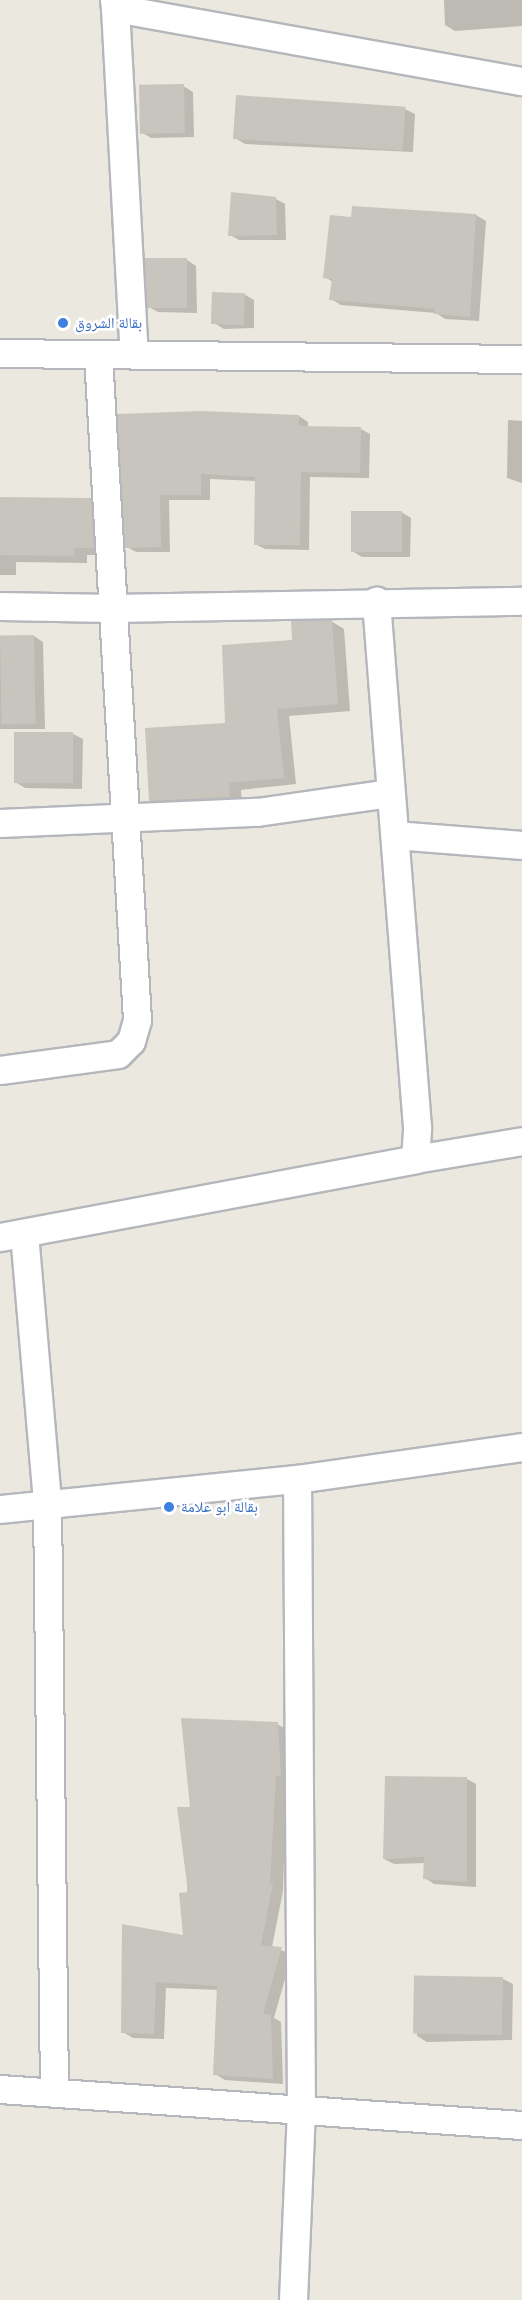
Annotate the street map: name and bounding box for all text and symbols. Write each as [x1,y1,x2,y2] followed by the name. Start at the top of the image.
[75,314,142,332] place label: بقالة الشروق
[56,316,70,330] marker: بقالة الشروق
[181,1498,258,1516] place label: بقالة ابو علامة
[162,1500,176,1514] marker: بقالة ابو علامة

